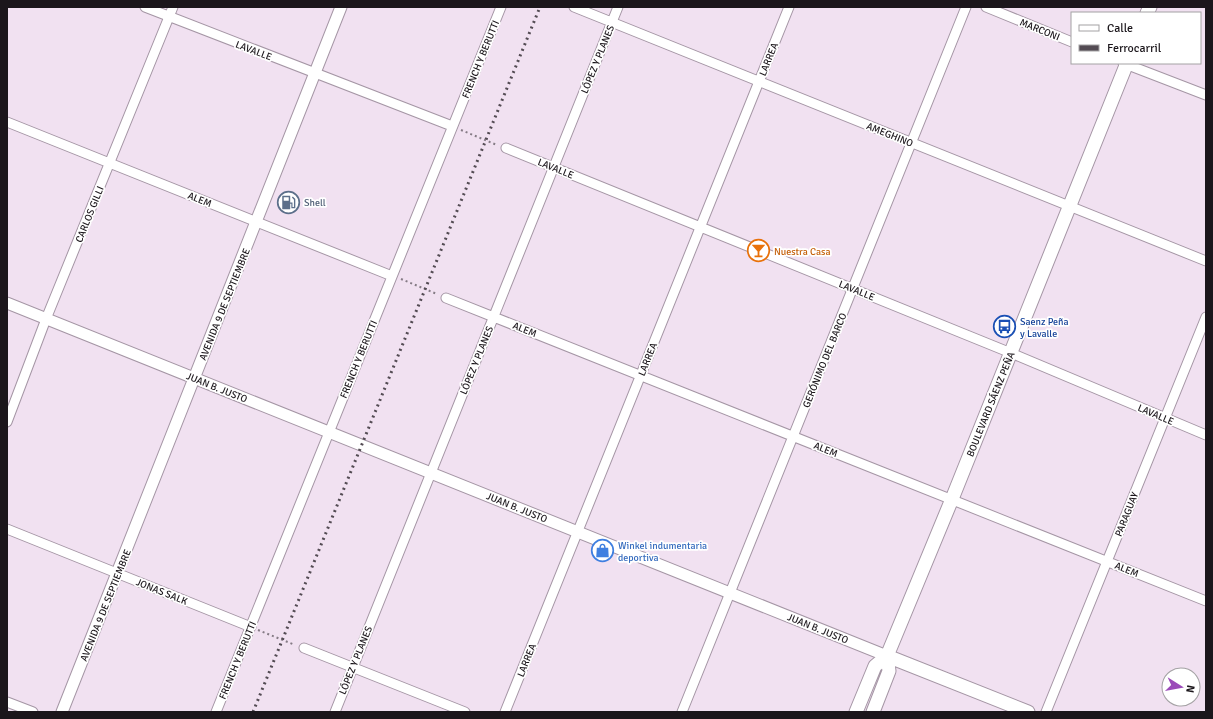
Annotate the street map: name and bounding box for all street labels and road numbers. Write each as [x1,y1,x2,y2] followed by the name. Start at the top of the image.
[1018,16,1061,43] street label: MARCONI
[460,19,502,100] street label: FRENCH Y BERUTTI
[578,23,617,95] street label: LÓPEZ Y PLANES
[234,39,274,63] street label: LAVALLE
[757,41,781,78] street label: LARREA
[865,120,915,150] street label: AMEGHINO
[536,156,576,182] street label: LAVALLE
[73,184,107,244] street label: CARLOS GILLI
[186,190,213,210] street label: ALEM
[197,246,253,362] street label: AVENIDA 9 DE SEPTIEMBRE
[837,278,877,304] street label: LAVALLE
[799,310,850,410] street label: GERÓNIMO DEL BARCO
[338,319,380,400] street label: FRENCH Y BERUTTI
[511,320,538,340] street label: ALEM
[457,324,496,396] street label: LÓPEZ Y PLANES
[636,341,660,378] street label: LARREA
[963,350,1018,459] street label: BOULEVARD SÁENZ PEÑA
[184,370,249,406] street label: JUAN B. JUSTO
[1136,402,1176,428] street label: LAVALLE
[812,440,839,460] street label: ALEM
[484,490,549,526] street label: JUAN B. JUSTO
[1113,490,1141,538] street label: PARAGUAY
[78,547,134,663] street label: AVENIDA 9 DE SEPTIEMBRE
[1113,560,1140,580] street label: ALEM
[134,576,189,608] street label: JONAS SALK
[785,611,850,647] street label: JUAN B. JUSTO
[217,620,259,701] street label: FRENCH Y BERUTTI
[336,624,375,696] street label: LÓPEZ Y PLANES
[515,642,539,679] street label: LARREA

